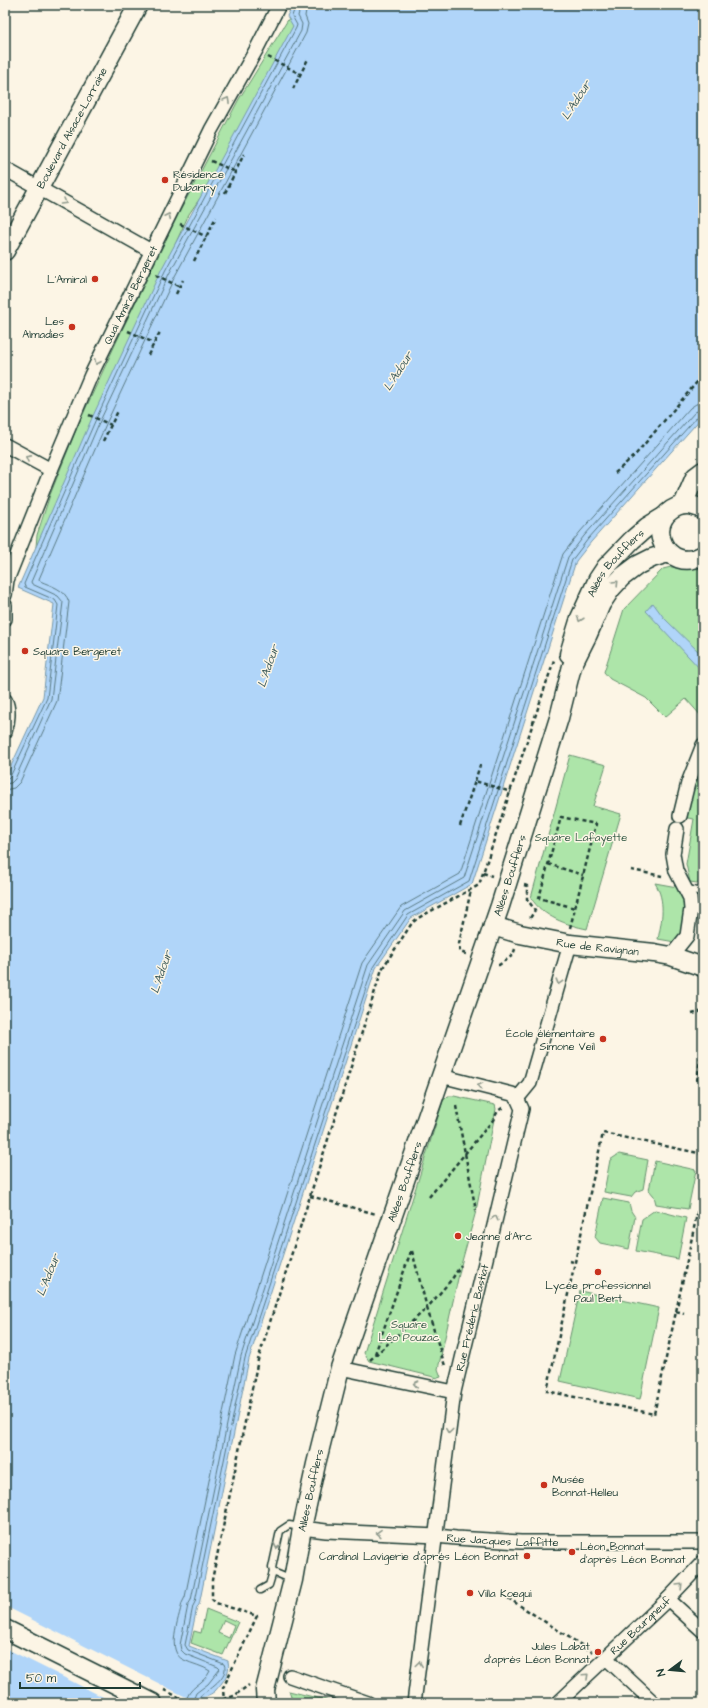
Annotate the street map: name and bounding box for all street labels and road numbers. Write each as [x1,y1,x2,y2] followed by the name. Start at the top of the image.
[33,65,111,191] street label: Boulevard Alsace-Lorraine
[100,243,162,347] street label: Quai Amiral Bergeret
[584,525,648,599] street label: Allées Boufflers
[490,832,530,918] street label: Allées Boufflers
[555,934,640,959] street label: Rue de Ravignan
[384,1139,426,1224] street label: Allées Boufflers
[452,1262,493,1373] street label: Rue Frédéric Bastiat
[294,1447,328,1533] street label: Allées Boufflers
[446,1530,559,1550] street label: Rue Jacques Laffitte
[607,1593,675,1658] street label: Rue Bourgneuf

